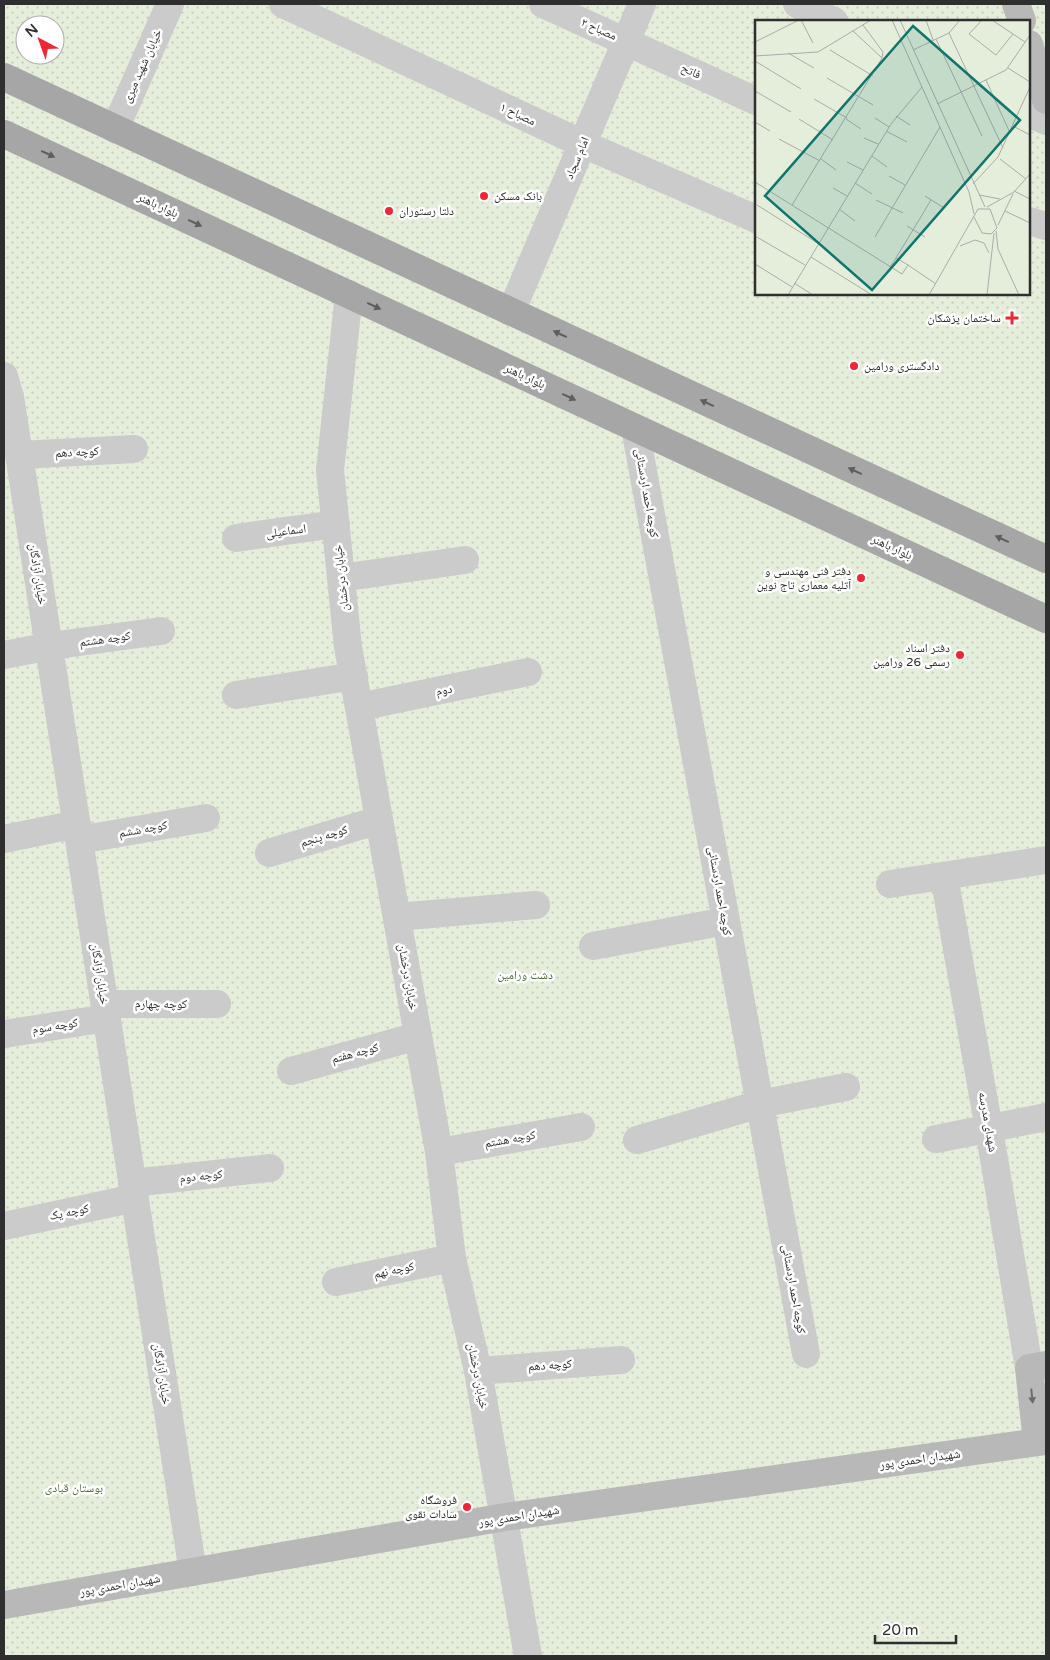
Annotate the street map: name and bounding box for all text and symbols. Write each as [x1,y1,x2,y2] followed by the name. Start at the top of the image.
[15,15,65,65] north arrow
[579,15,619,43] street label: مصباح ۲
[22,20,42,41] text: N
[755,20,1030,295] inset map
[120,27,165,105] street label: خیابان شهید میری
[679,60,703,82] street label: فاتح
[498,100,538,129] street label: مصباح ۱
[562,135,593,181] street label: امام سجاد
[41,150,55,158] one-way arrow
[134,189,181,221] street label: بلوار باهنر
[494,189,542,203] place label: بانک مسکن
[478,190,490,202] marker: بانک مسکن
[399,204,454,218] place label: دلتا رستوران
[383,205,395,217] marker: دلتا رستوران
[188,219,202,227] one-way arrow
[367,302,381,310] one-way arrow
[928,311,1001,325] place label: ساختمان پزشکان
[1005,311,1019,325] marker: ساختمان پزشکان
[552,330,567,339] one-way arrow
[864,359,939,373] place label: دادگستری ورامین
[501,360,548,392] street label: بلوار باهنر
[848,360,860,372] marker: دادگستری ورامین
[562,393,576,401] one-way arrow
[700,398,714,406] one-way arrow
[55,444,99,461] street label: کوچه دهم
[632,447,662,539] street label: کوچه احمد اردستانی
[847,466,862,475] one-way arrow
[265,521,307,541] street label: اسماعیلی
[868,531,915,563] street label: بلوار باهنر
[995,535,1009,543] one-way arrow
[26,542,50,606] street label: خیابان آزادگان
[331,544,352,612] street label: خیابان درخشان
[757,564,852,592] place label: دفتر فنی مهندسی و آتلیه معماری تاج نوین
[855,572,867,584] marker: دفتر فنی مهندسی و آتلیه معماری تاج نوین
[79,628,132,651] street label: کوچه هشتم
[873,641,950,669] place label: دفتر اسناد رسمی 26 ورامین
[954,649,966,661] marker: دفتر اسناد رسمی 26 ورامین
[434,681,454,700] street label: دوم
[118,818,169,841] street label: کوچه ششم
[299,822,350,851] street label: کوچه پنجم
[705,845,735,937] street label: کوچه احمد اردستانی
[88,942,112,1006] street label: خیابان آزادگان
[395,943,421,1012] street label: خیابان درخشان
[497,968,553,982] park label: دشت ورامین
[135,997,187,1012] street label: کوچه چهارم
[31,1015,79,1038] street label: کوچه سوم
[330,1040,380,1067] street label: کوچه هفتم
[976,1091,1000,1153] street label: شهدای مدرسه
[483,1128,537,1151] street label: کوچه هشتم
[179,1167,223,1186] street label: کوچه دوم
[48,1201,90,1223] street label: کوچه یک
[779,1243,809,1335] street label: کوچه احمد اردستانی
[373,1259,416,1282] street label: کوچه نهم
[150,1342,174,1406] street label: خیابان آزادگان
[464,1342,491,1411] street label: خیابان درخشان
[527,1356,573,1375] street label: کوچه دهم
[1028,1388,1036,1404] one-way arrow
[878,1446,961,1472] street label: شهیدان احمدی پور
[45,1481,103,1495] park label: بوستان قبادی
[405,1493,457,1521] place label: فروشگاه سادات نقوی
[461,1501,473,1513] marker: فروشگاه سادات نقوی
[477,1503,560,1530] street label: شهیدان احمدی پور
[78,1571,161,1599] street label: شهیدان احمدی پور
[875,1612,956,1644] scale bar
[882,1621,919,1639] text: 20 m

